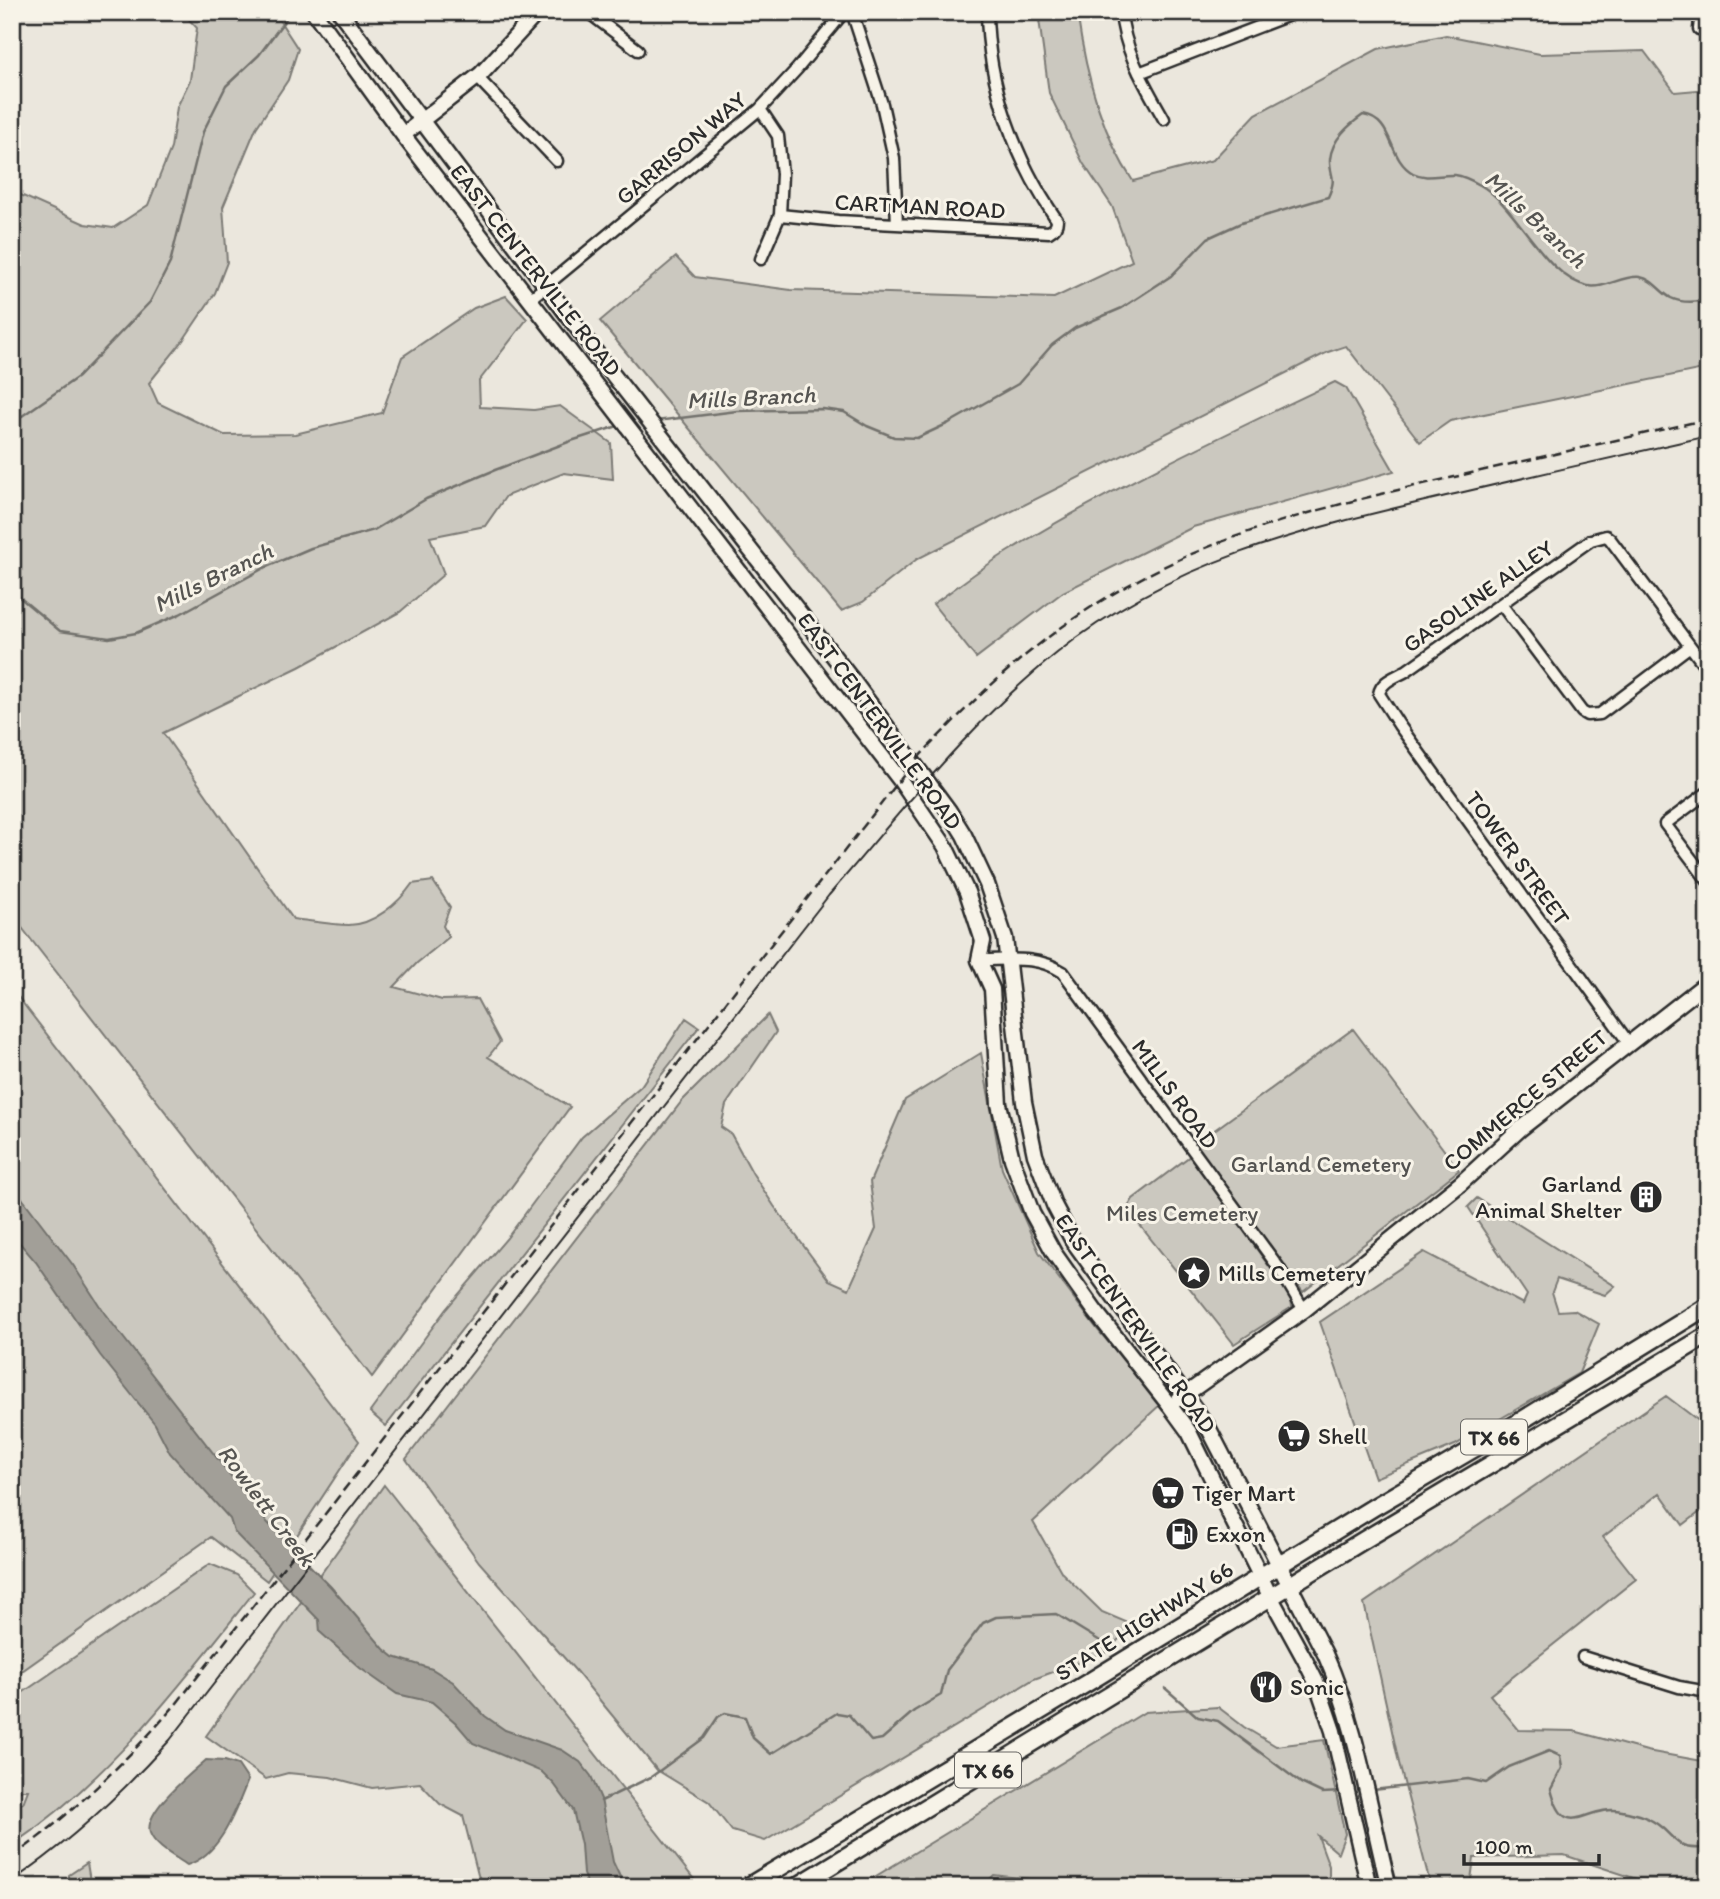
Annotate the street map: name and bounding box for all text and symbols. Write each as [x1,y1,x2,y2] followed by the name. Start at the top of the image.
[610,85,752,211] street label: GARRISON WAY
[444,158,628,382] street label: EAST CENTERVILLE ROAD
[1479,164,1594,274] water label: Mills Branch
[834,188,1006,224] street label: CARTMAN ROAD
[686,379,817,415] water label: Mills Branch
[1397,534,1559,658] street label: GASOLINE ALLEY
[149,535,278,618] water label: Mills Branch
[792,607,968,835] street label: EAST CENTERVILLE ROAD
[1460,785,1576,931] street label: TOWER STREET
[1437,1023,1613,1177] street label: COMMERCE STREET
[1126,1034,1224,1154] street label: MILLS ROAD
[1231,1150,1411,1178] park label: Garland Cemetery
[1475,1170,1622,1224] place label: Garland Animal Shelter
[1627,1178,1665,1216] building icon: Garland Animal Shelter
[1106,1199,1258,1227] park label: Miles Cemetery
[1049,1208,1223,1438] street label: EAST CENTERVILLE ROAD
[1175,1254,1213,1292] place icon: Mills Cemetery
[1218,1259,1366,1287] place label: Mills Cemetery
[1275,1417,1313,1455] supermarket icon: Shell
[1461,1420,1527,1454] road number: TX 66
[1318,1422,1368,1450] place label: Shell
[212,1439,323,1573] water label: Rowlett Creek
[1149,1474,1187,1512] supermarket icon: Tiger Mart
[1192,1479,1296,1507] place label: Tiger Mart
[1163,1515,1201,1553] fuel station icon: Exxon
[1206,1520,1265,1548] place label: Exxon
[1050,1555,1238,1687] street label: STATE HIGHWAY 66
[1247,1668,1285,1706] restaurant icon: Sonic
[1290,1673,1344,1701] place label: Sonic
[955,1752,1021,1788] road number: TX 66
[1464,1822,1599,1866] scale bar
[1475,1834,1533,1859] text: 100 m

